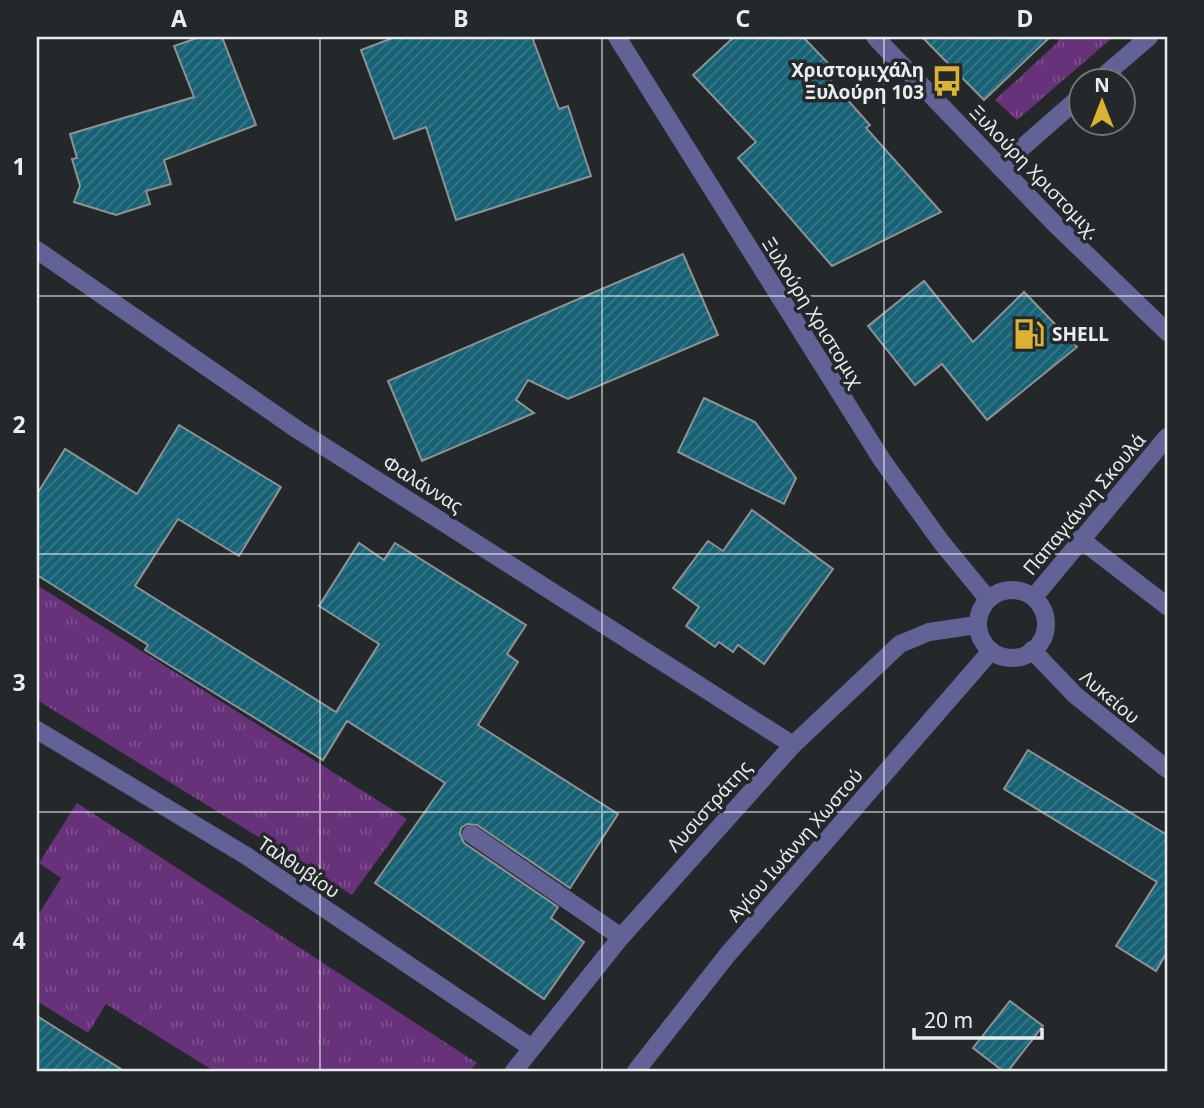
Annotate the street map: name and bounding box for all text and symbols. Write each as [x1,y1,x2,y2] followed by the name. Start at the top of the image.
[171,2,187,34] text: A
[453,2,469,34] text: B
[736,2,751,34] text: C
[1017,2,1033,34] text: D
[791,57,924,105] place label: Χριστομιχάλη Ξυλούρη 103
[930,64,964,98] bus stop icon: Χριστομιχάλη Ξυλούρη 103
[1068,66,1138,136] north arrow
[1094,72,1110,98] text: N
[964,99,1106,245] street label: Ξυλούρη Χριστομιχ.
[12,150,26,182] text: 1
[756,232,870,393] street label: Ξυλούρη Χριστομιχ
[1012,317,1046,351] fuel station icon: SHELL
[1052,321,1109,347] place label: SHELL
[12,408,26,440] text: 2
[1017,427,1151,580] street label: Παπαγιάννη Σκουλά
[378,449,468,519] street label: Φαλάννας
[1075,664,1145,730] street label: Λυκείου
[12,666,26,698] text: 3
[661,755,757,857] street label: Λυσιστράτης
[721,763,869,927] street label: Αγίου Ιωάννη Χωστού
[253,830,345,904] street label: Ταλθυβίου
[12,924,26,956] text: 4
[914,996,1041,1040] scale bar
[924,1006,973,1034] text: 20 m

